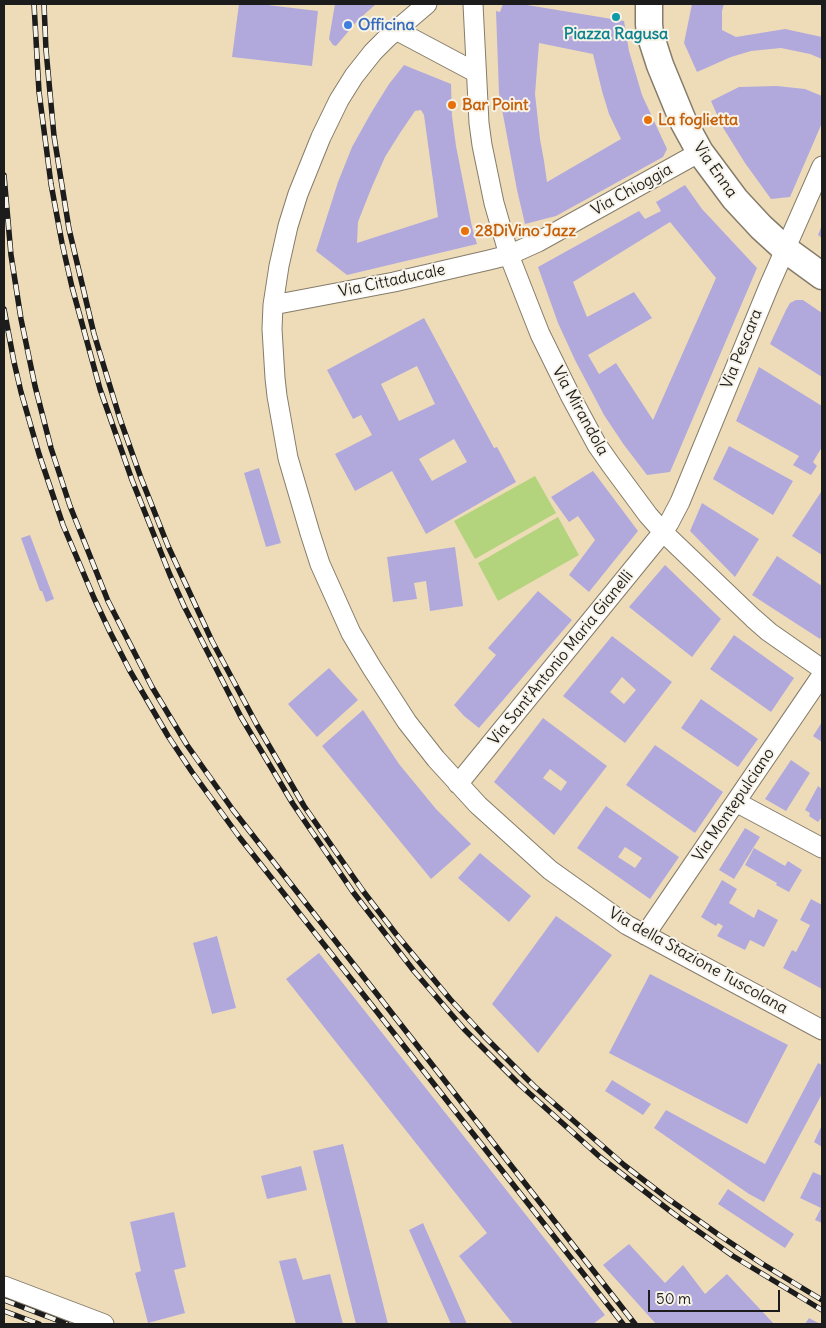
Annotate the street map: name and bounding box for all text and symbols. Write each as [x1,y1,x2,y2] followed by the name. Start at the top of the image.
[610,11,622,23] marker: Piazza Ragusa
[358,15,415,35] place label: Officina
[342,19,354,31] marker: Officina
[564,24,668,44] place label: Piazza Ragusa
[462,95,528,115] place label: Bar Point
[446,99,458,111] marker: Bar Point
[658,110,738,130] place label: La foglietta
[642,114,654,126] marker: La foglietta
[689,138,741,202] street label: Via Enna
[588,160,676,220] street label: Via Chioggia
[475,221,576,241] place label: 28DiVino Jazz
[459,225,471,237] marker: 28DiVino Jazz
[337,260,447,302] street label: Via Cittaducale
[717,306,767,392] street label: Via Pescara
[548,363,612,459] street label: Via Mirandola
[485,567,637,749] street label: Via Sant'Antonio Maria Gianelli
[689,745,779,865] street label: Via Montepulciano
[605,904,791,1018] street label: Via della Stazione Tuscolana
[651,1280,784,1312] scale bar
[656,1289,691,1308] text: 50 m

